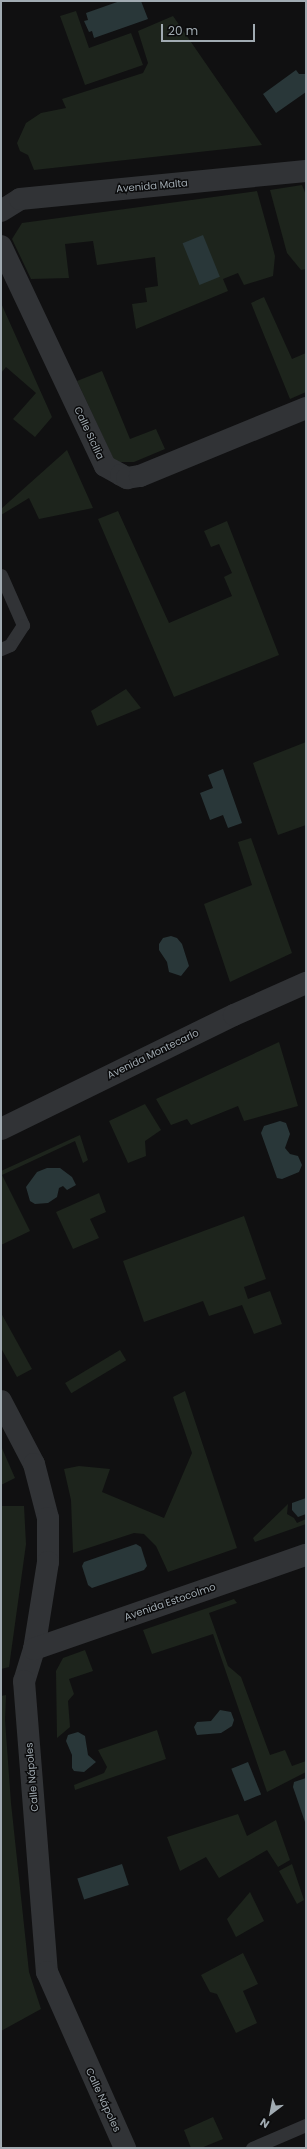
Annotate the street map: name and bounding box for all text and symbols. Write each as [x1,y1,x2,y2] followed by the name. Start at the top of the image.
[163,16,257,42] scale bar
[168,22,198,39] text: 20 m
[116,177,188,195] street label: Avenida Malta
[72,405,106,461] street label: Calle Sicilia
[105,1027,201,1081] street label: Avenida Montecarlo
[123,1581,217,1623] street label: Avenida Estocolmo
[23,1742,41,1812] street label: Calle Nápoles
[83,2066,123,2134] street label: Calle Nápoles
[251,2093,291,2133] north arrow
[257,2114,272,2132] text: N

